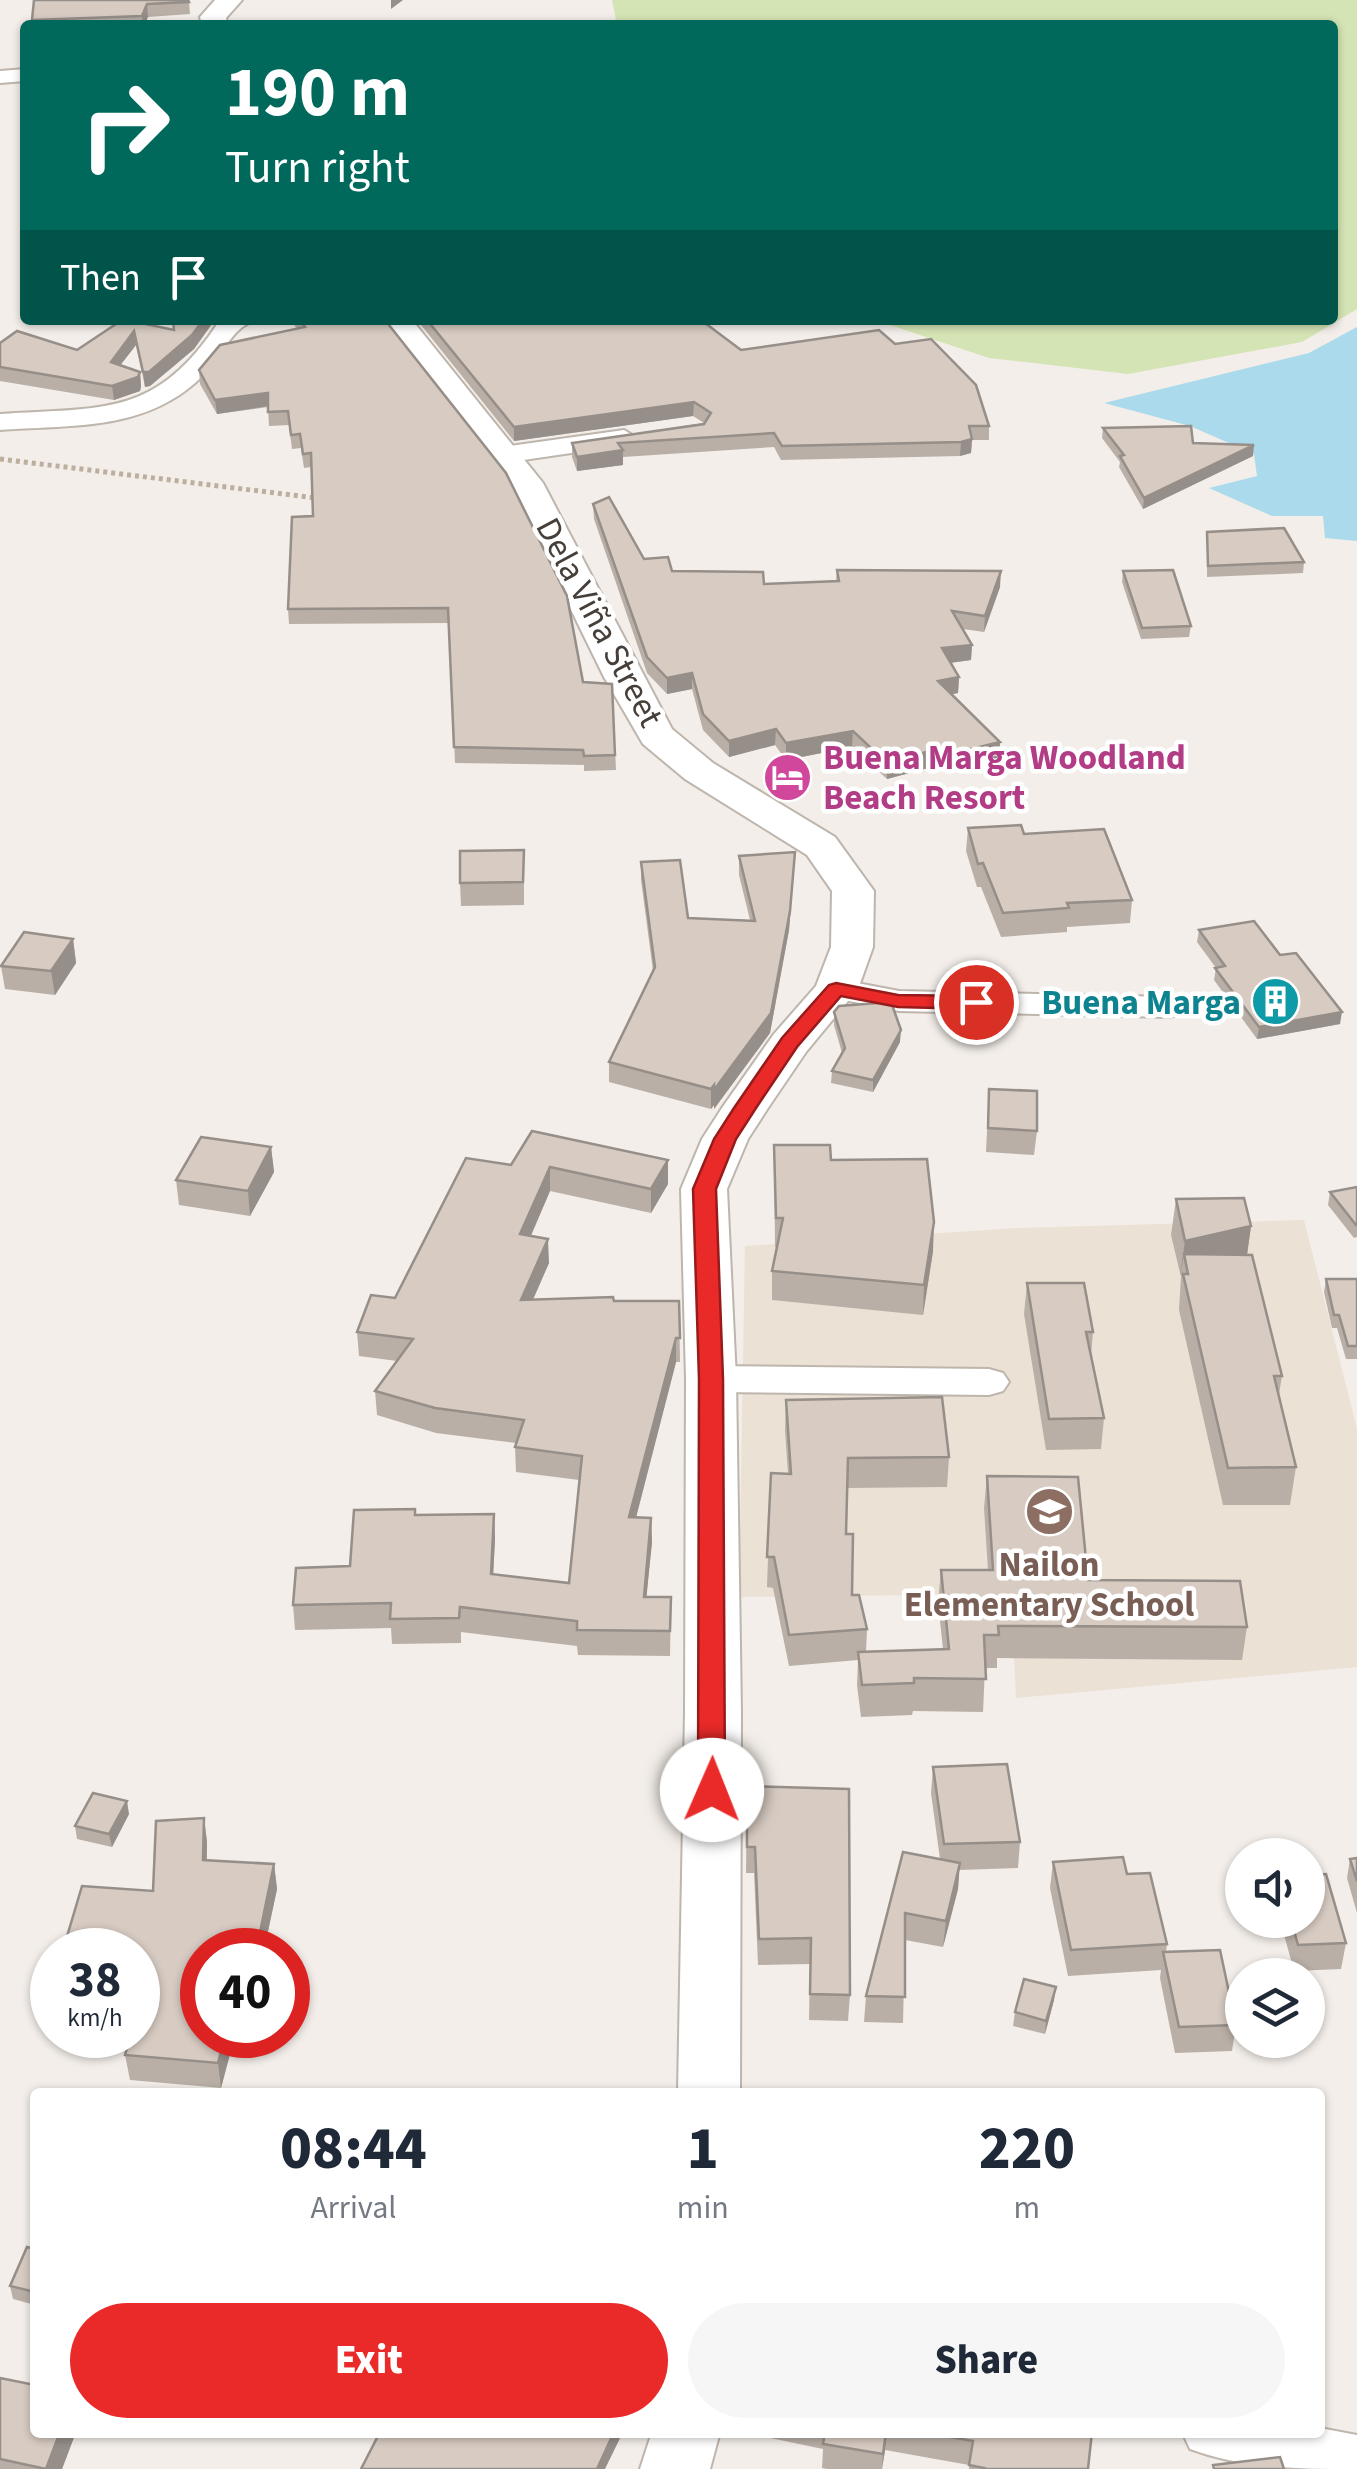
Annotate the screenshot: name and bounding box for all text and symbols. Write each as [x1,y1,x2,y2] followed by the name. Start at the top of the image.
[225,43,410,143] text: 190 m
[60,60,190,190] icon: right
[225,136,410,200] text: Turn right
[161,250,216,305] icon: arrive
[60,251,141,305] text: Then
[523,509,675,736] street label: Dela Viña Street
[823,733,1186,823] place label: Buena Marga Woodland Beach Resort
[762,751,814,803] hotel icon: Buena Marga Woodland Beach Resort
[934,960,1019,1045] pin
[949,975,1004,1030] icon: arrive
[1250,976,1302,1028] building icon: Buena Marga
[1041,978,1241,1028] place label: Buena Marga
[1023,1486,1075,1538] school or university icon: Nailon Elementary School
[904,1540,1194,1630] place label: Nailon Elementary School
[660,1738,764,1842] position arrow
[1225,1838,1325,2058] map controls
[1225,1838,1325,1938] button: sound
[180,1928,310,2058] speed limit sign: 40
[69,1945,121,2016] text: 38
[1225,1958,1325,2058] button: layers
[67,2000,123,2036] text: km/h
[280,2107,427,2192] text: 08:44
[687,2107,719,2192] text: 1
[979,2107,1075,2192] text: 220
[310,2185,396,2231] text: Arrival
[677,2185,729,2231] text: min
[1014,2185,1040,2231] text: m
[70,2303,668,2418] button: Exit
[688,2303,1285,2418] button: Share

